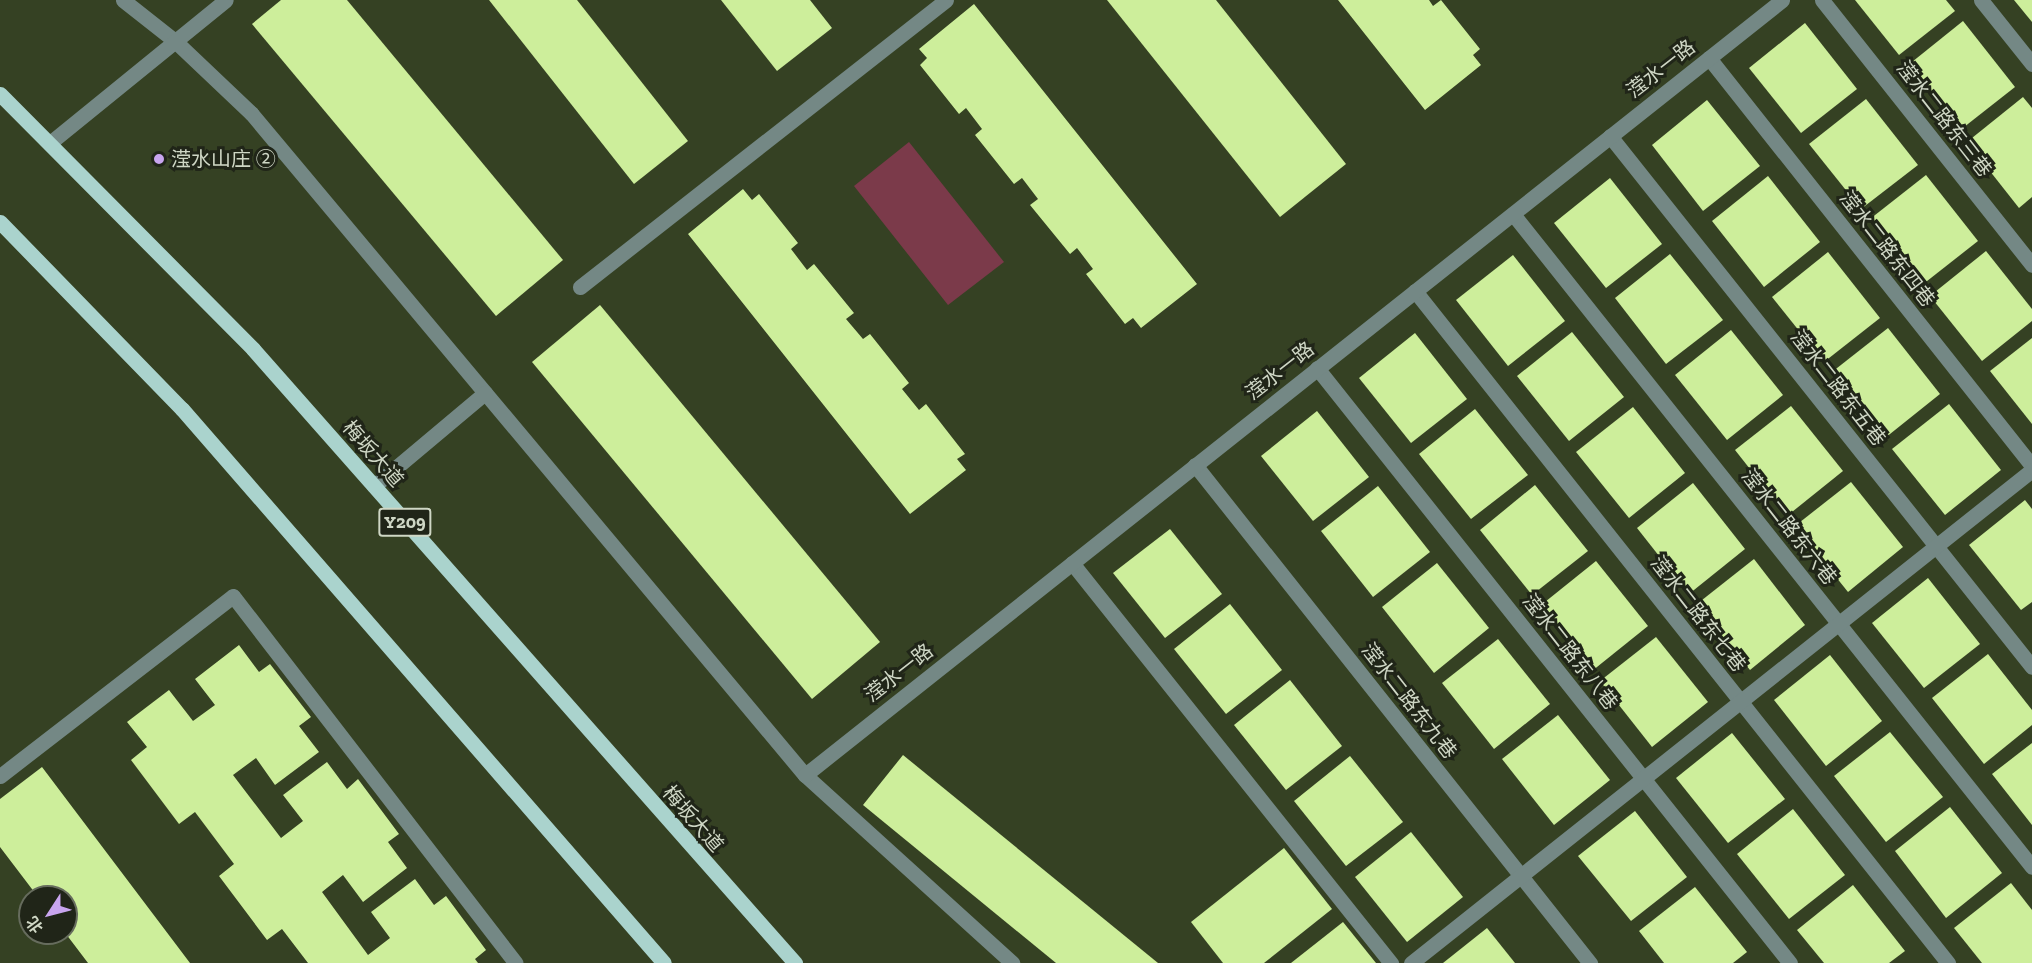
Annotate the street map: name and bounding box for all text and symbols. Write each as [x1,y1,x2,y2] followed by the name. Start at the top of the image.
[1622,35,1700,103] street label: 滢水一路
[1891,56,1997,182] street label: 滢水二路东三巷
[171,147,276,171] place label: 滢水山庄 ②
[152,152,166,166] marker: 滢水山庄 ②
[1834,186,1940,312] street label: 滢水二路东四巷
[1785,325,1891,451] street label: 滢水二路东五巷
[1241,337,1319,405] street label: 滢水一路
[338,416,408,492] street label: 梅坂大道
[1736,464,1842,590] street label: 滢水二路东六巷
[378,507,432,537] road number: Y209
[1645,551,1751,677] street label: 滢水二路东七巷
[1517,589,1623,715] street label: 滢水二路东八巷
[1356,638,1462,764] street label: 滢水二路东九巷
[860,639,938,707] street label: 滢水一路
[658,781,728,857] street label: 梅坂大道
[18,885,78,945] north arrow
[22,913,47,937] text: 北

